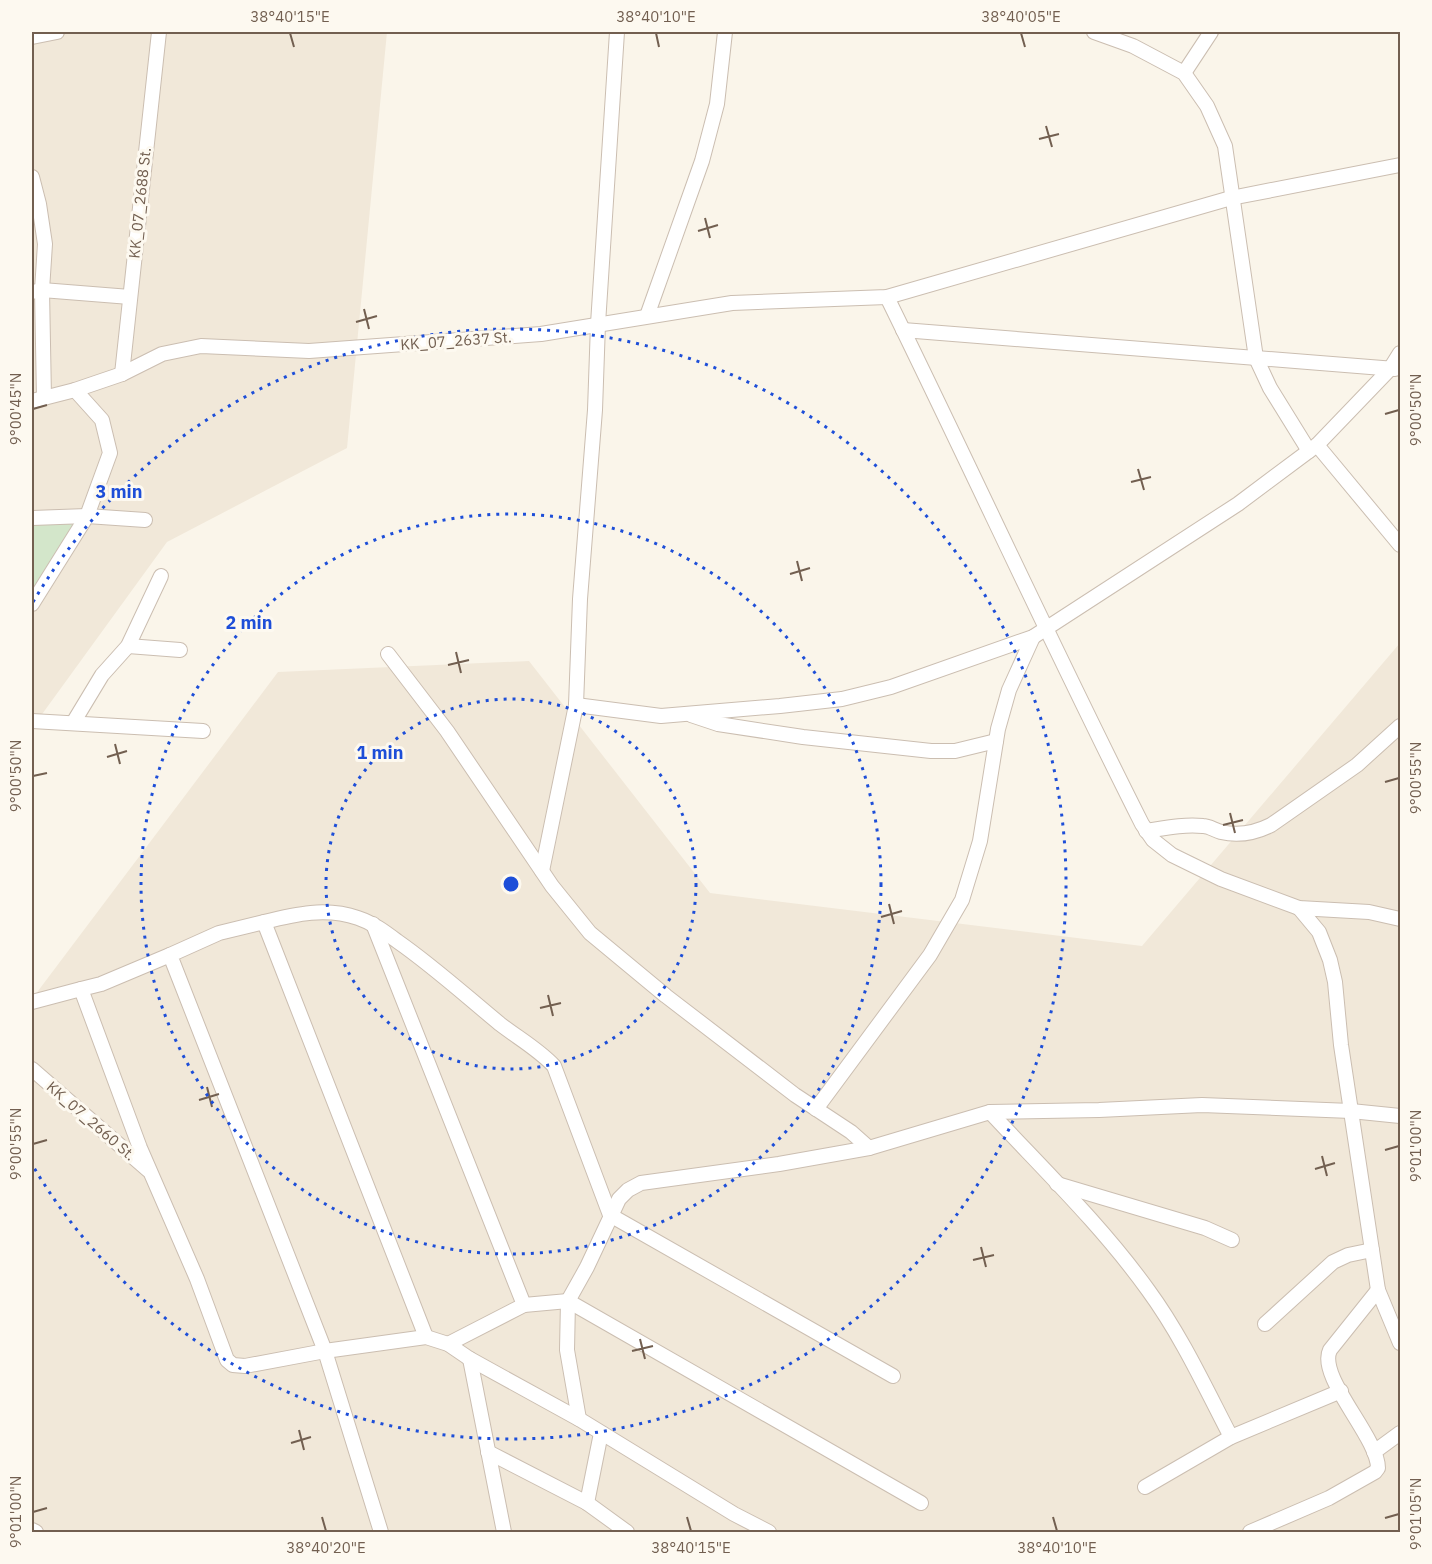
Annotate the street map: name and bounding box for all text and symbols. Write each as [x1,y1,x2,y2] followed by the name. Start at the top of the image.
[250,7,330,26] text: 38°40'15"E
[616,7,696,26] text: 38°40'10"E
[981,7,1061,26] text: 38°40'05"E
[124,146,155,259] street label: KK_07_2688 St.
[400,327,512,354] street label: KK_07_2637 St.
[6,373,25,445] text: 9°00'45"N
[1406,374,1425,446] text: 9°00'50"N
[95,480,143,503] text: 3 min
[225,611,273,634] text: 2 min
[6,740,25,812] text: 9°00'50"N
[356,741,404,764] text: 1 min
[1406,742,1425,814] text: 9°00'55"N
[501,874,521,894] centre of rings
[43,1077,140,1164] street label: KK_07_2660 St.
[6,1108,25,1180] text: 9°00'55"N
[1406,1110,1425,1182] text: 9°01'00"N
[6,1476,25,1548] text: 9°01'00"N
[1406,1478,1425,1550] text: 9°01'05"N
[286,1538,366,1557] text: 38°40'20"E
[651,1538,731,1557] text: 38°40'15"E
[1017,1538,1097,1557] text: 38°40'10"E

